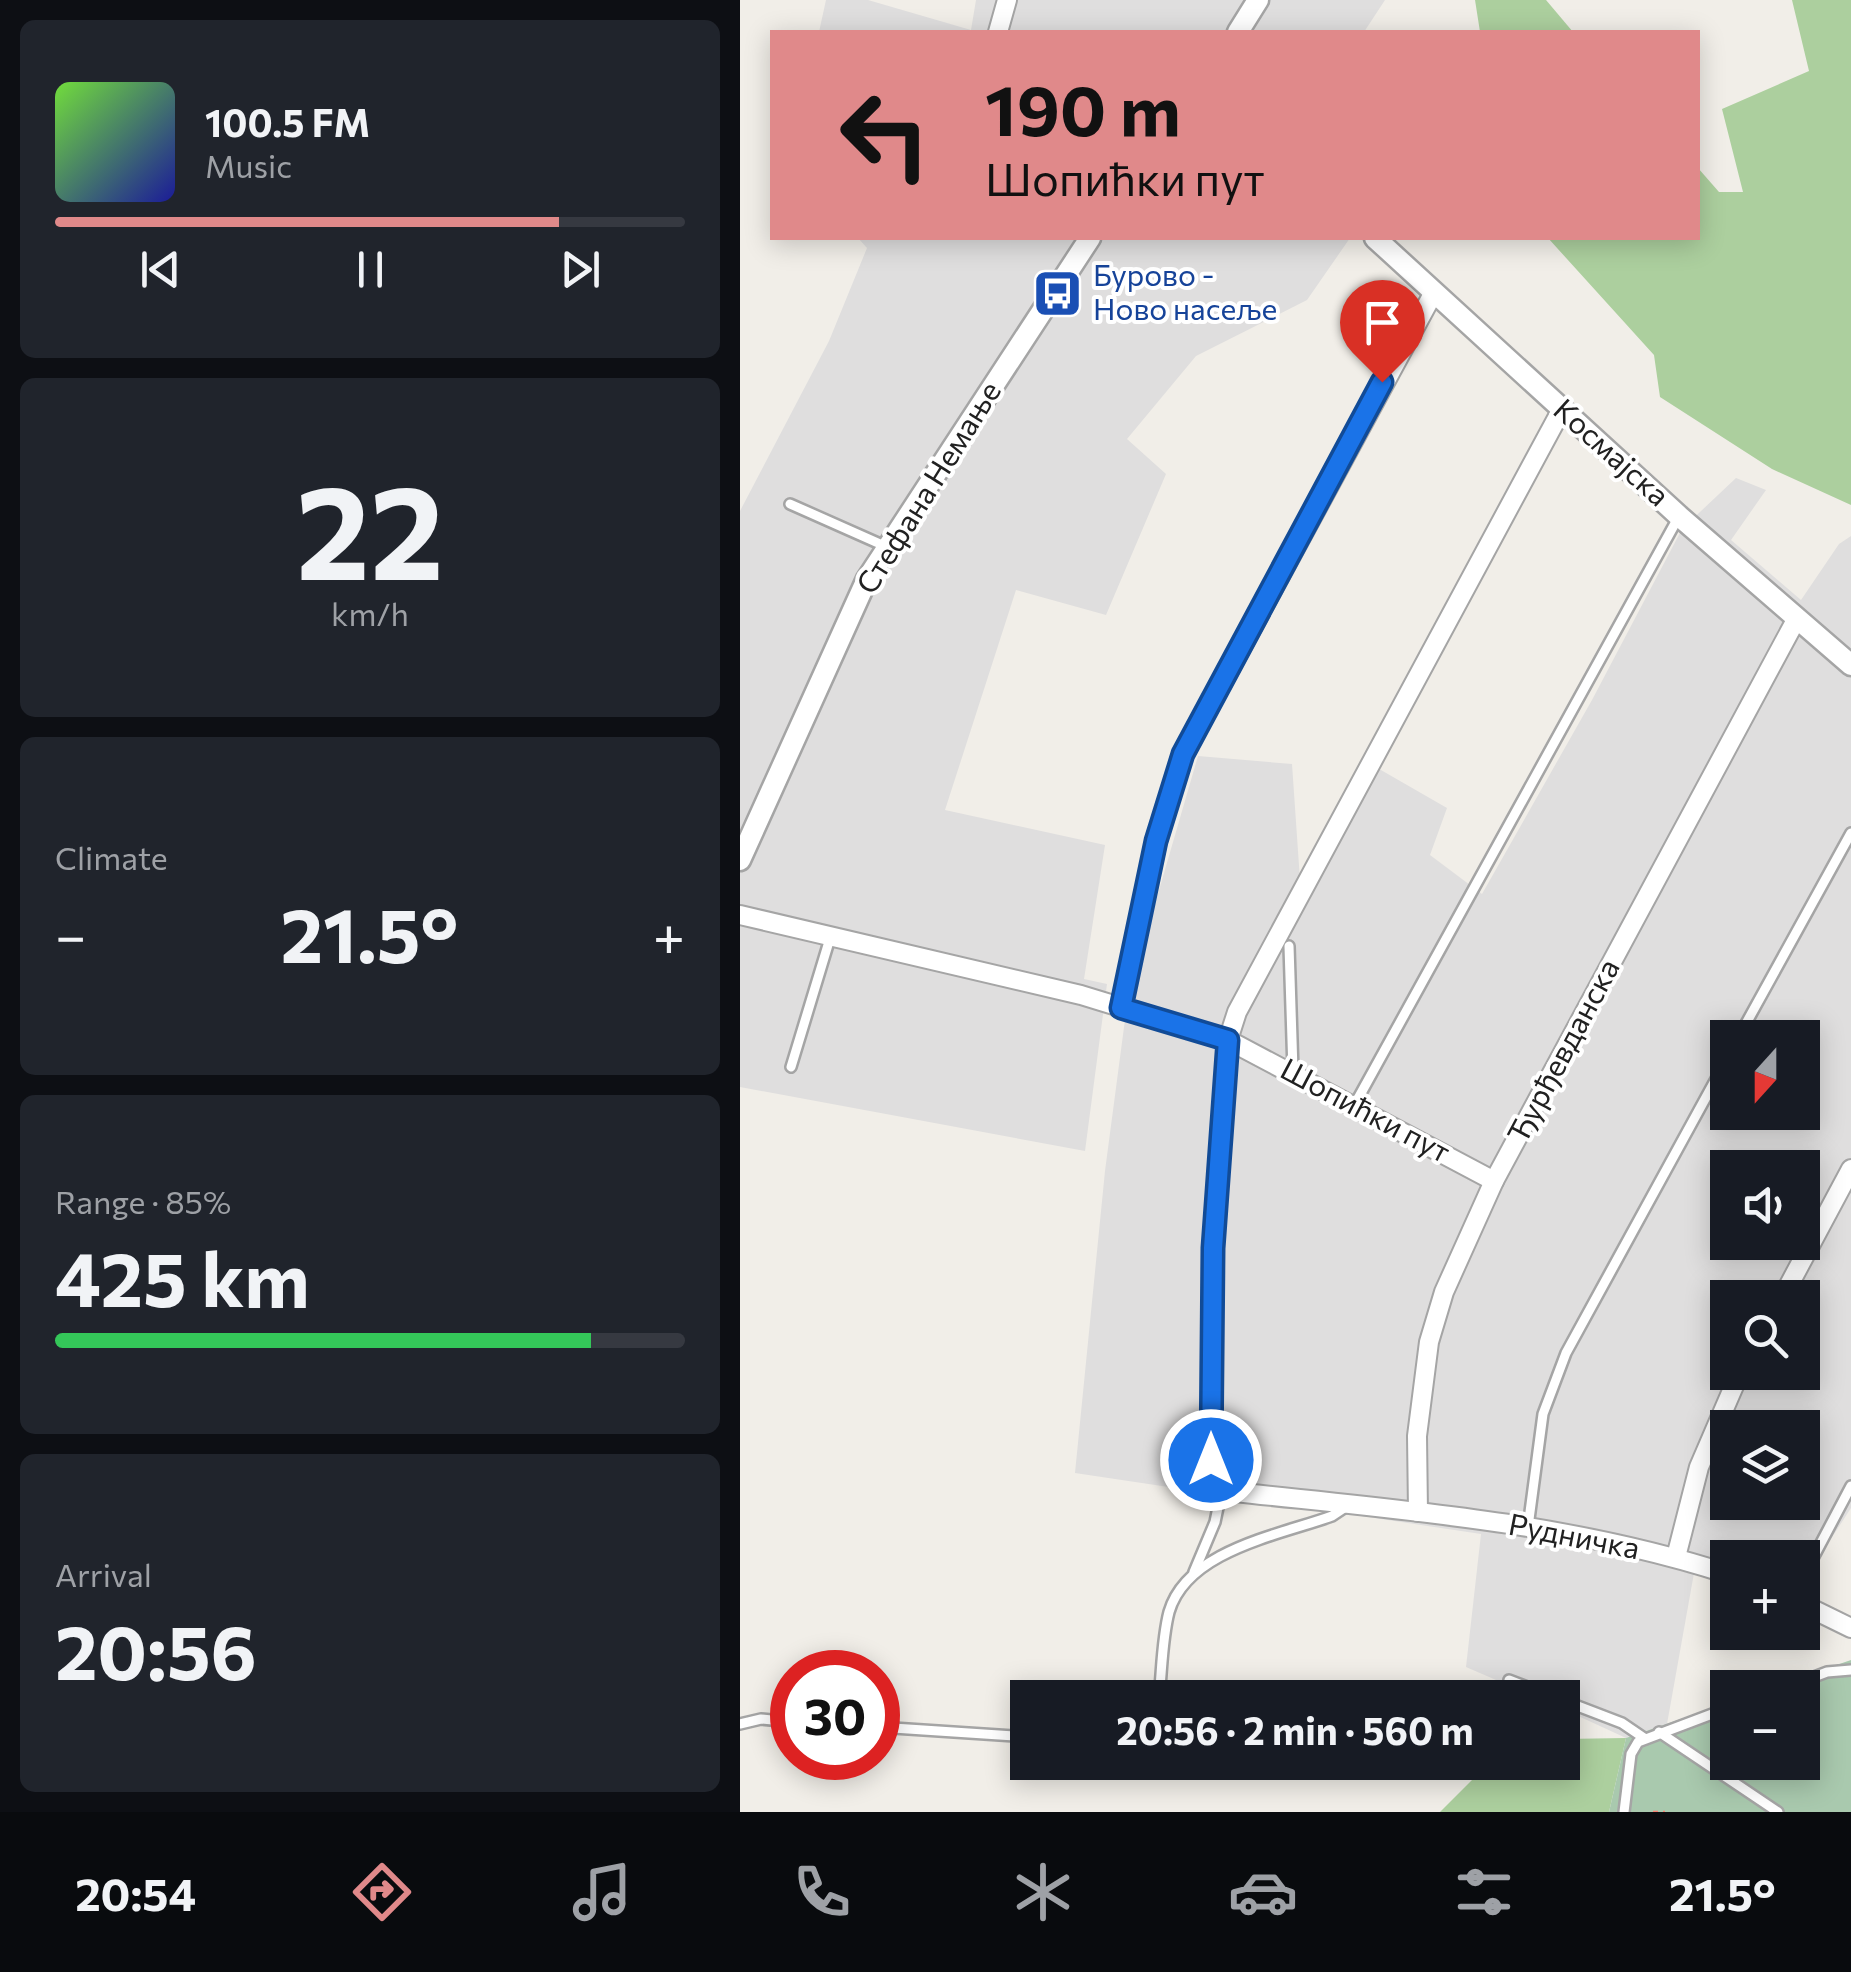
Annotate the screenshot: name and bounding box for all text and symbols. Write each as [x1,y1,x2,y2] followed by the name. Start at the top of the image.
[985,65,1181,150] text: 190 m
[820,70,950,200] icon: left
[205,98,370,145] text: 100.5 FM
[205,145,292,185] text: Music
[985,150,1265,205] text: Шопићки пут
[133,242,188,297] icon: previous
[343,242,398,297] icon: pause
[553,242,608,297] icon: next
[1093,255,1277,326] place label: Бурово - Ново насеље
[1032,267,1084,319] bus stop icon: Бурово - Ново насеље
[1340,280,1425,383] pin
[1355,295,1410,350] icon: arrive
[847,374,1007,600] street label: Стефана Немање
[1547,390,1678,513] street label: Космајска
[296,448,444,607] text: 22
[331,593,409,633] text: km/h
[55,837,168,877] text: Climate
[280,887,459,978] text: 21.5°
[55,900,86,967] text: −
[653,900,685,967] text: +
[1498,952,1626,1148] street label: Ђурђевданска
[1710,1020,1820,1130] north arrow
[1710,1020,1820,1780] map controls
[1275,1049,1457,1169] street label: Шопићки пут
[1710,1150,1820,1260] button: sound
[55,1181,231,1221] text: Range · 85%
[55,1231,310,1322] text: 425 km
[1710,1280,1820,1390] button: search
[1159,1408,1263,1512] position arrow
[1710,1410,1820,1520] button: layers
[1506,1504,1643,1565] street label: Рудничка
[1710,1540,1820,1650] button: +
[55,1554,152,1594] text: Arrival
[55,1604,257,1695] text: 20:56
[770,1650,900,1780] speed limit sign: 30
[1710,1670,1820,1780] button: −
[1116,1706,1474,1753] text: 20:56 · 2 min · 560 m
[347,1857,417,1927] icon: directions
[567,1857,637,1927] icon: music
[787,1857,857,1927] icon: phone
[1008,1857,1078,1927] icon: climate
[1228,1857,1298,1927] icon: car
[1449,1857,1519,1927] icon: filters
[75,1865,196,1920] text: 20:54
[1669,1865,1776,1920] text: 21.5°

